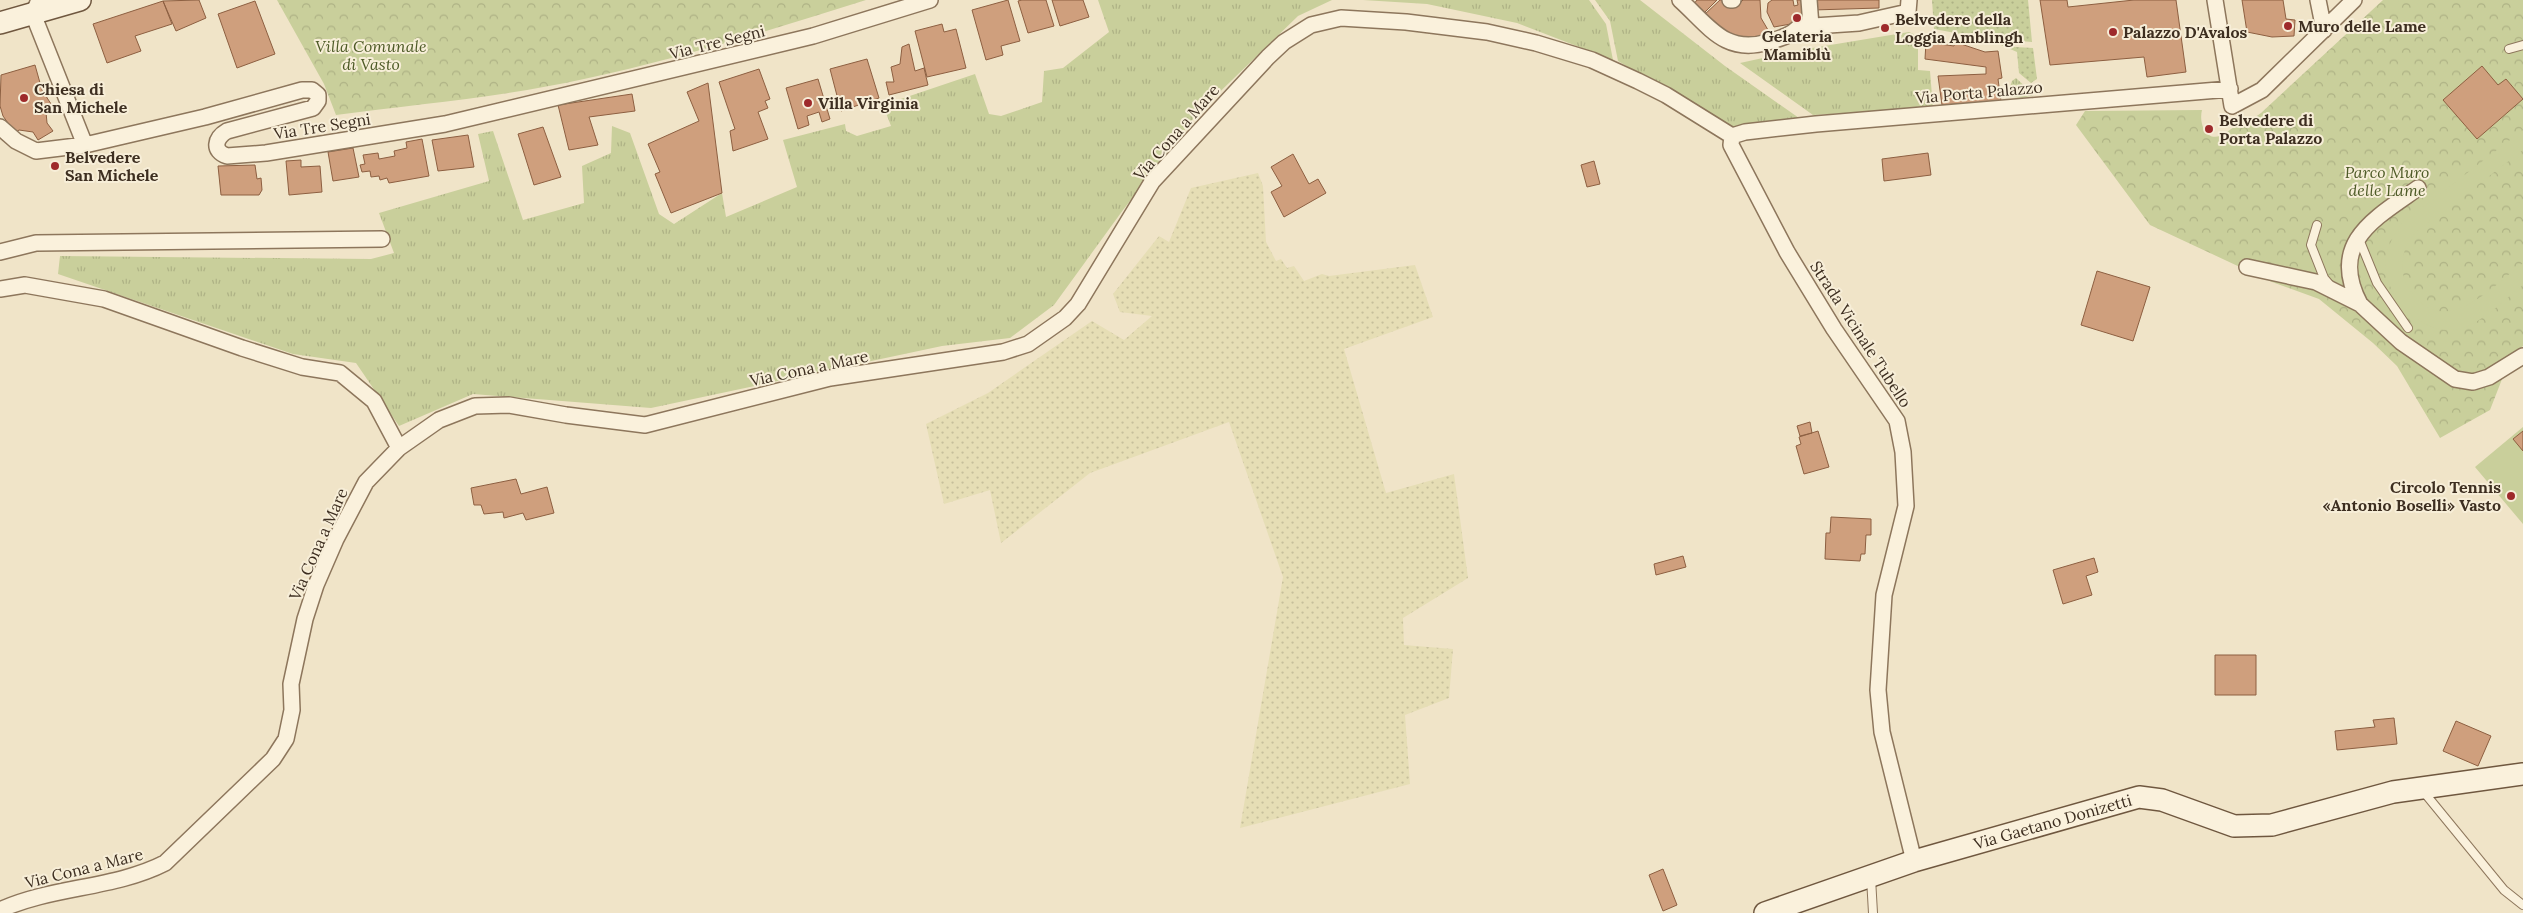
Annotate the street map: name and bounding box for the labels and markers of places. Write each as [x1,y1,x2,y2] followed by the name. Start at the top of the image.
[1895,9,2023,47] place label: Belvedere della Loggia Amblingh
[1791,12,1803,24] marker: Gelateria Mamiblù
[2298,16,2427,36] place label: Muro delle Lame
[2282,20,2294,32] marker: Muro delle Lame
[1879,22,1891,34] marker: Belvedere della Loggia Amblingh
[2123,22,2247,42] place label: Palazzo D'Avalos
[1762,26,1833,64] place label: Gelateria Mamiblù
[2107,26,2119,38] marker: Palazzo D'Avalos
[34,79,128,117] place label: Chiesa di San Michele
[18,92,30,104] marker: Chiesa di San Michele
[818,93,919,113] place label: Villa Virginia
[802,97,814,109] marker: Villa Virginia
[2219,110,2322,148] place label: Belvedere di Porta Palazzo
[2203,123,2215,135] marker: Belvedere di Porta Palazzo
[65,147,159,185] place label: Belvedere San Michele
[49,160,61,172] marker: Belvedere San Michele
[2323,477,2501,515] place label: Circolo Tennis «Antonio Boselli» Vasto
[2505,490,2517,502] marker: Circolo Tennis «Antonio Boselli» Vasto

